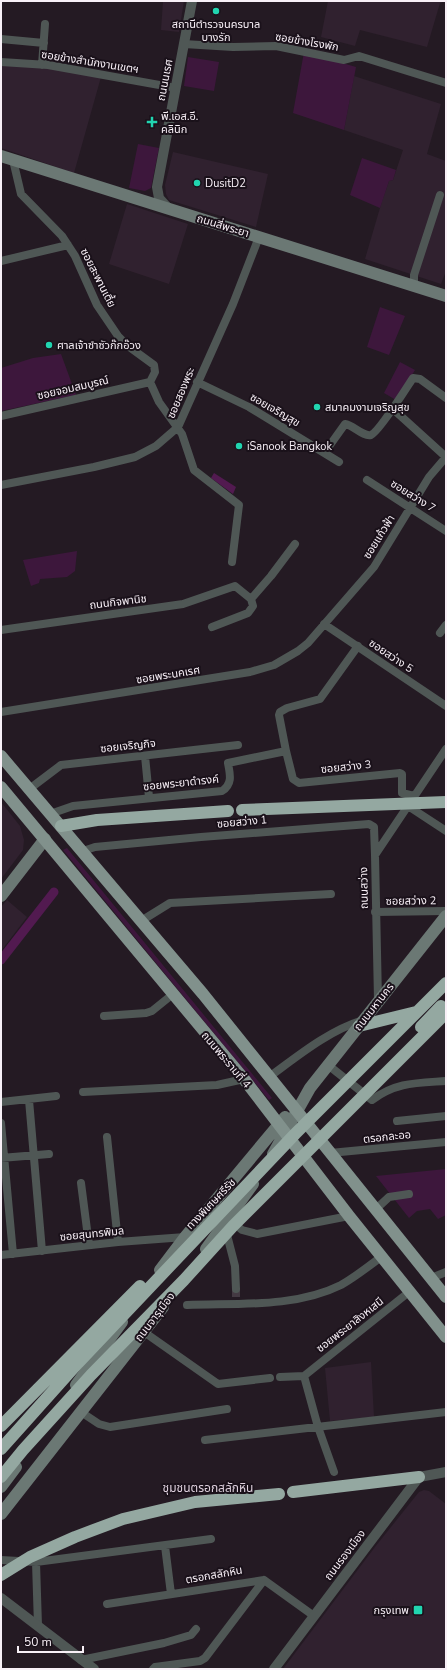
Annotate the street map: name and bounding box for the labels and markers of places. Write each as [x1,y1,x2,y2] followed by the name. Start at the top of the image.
[211,6,221,16] marker: สถานีตำรวจนครบาล บางรัก
[172,17,260,45] place label: สถานีตำรวจนครบาล บางรัก
[161,109,198,137] place label: พี.เอส.อี. คลินิก
[146,116,158,128] marker: พี.เอส.อี. คลินิก
[205,176,246,191] place label: DusitD2
[192,178,202,188] marker: DusitD2
[57,338,141,353] place label: ศาลเจ้าซำซัวก๊กอ๊วง
[44,340,54,350] marker: ศาลเจ้าซำซัวก๊กอ๊วง
[325,400,410,415] place label: สมาคมงามเจริญสุข
[312,402,322,412] marker: สมาคมงามเจริญสุข
[247,439,332,454] place label: iSanook Bangkok
[234,441,244,451] marker: iSanook Bangkok
[374,1603,409,1618] place label: กรุงเทพ
[412,1604,424,1616] marker: กรุงเทพ

